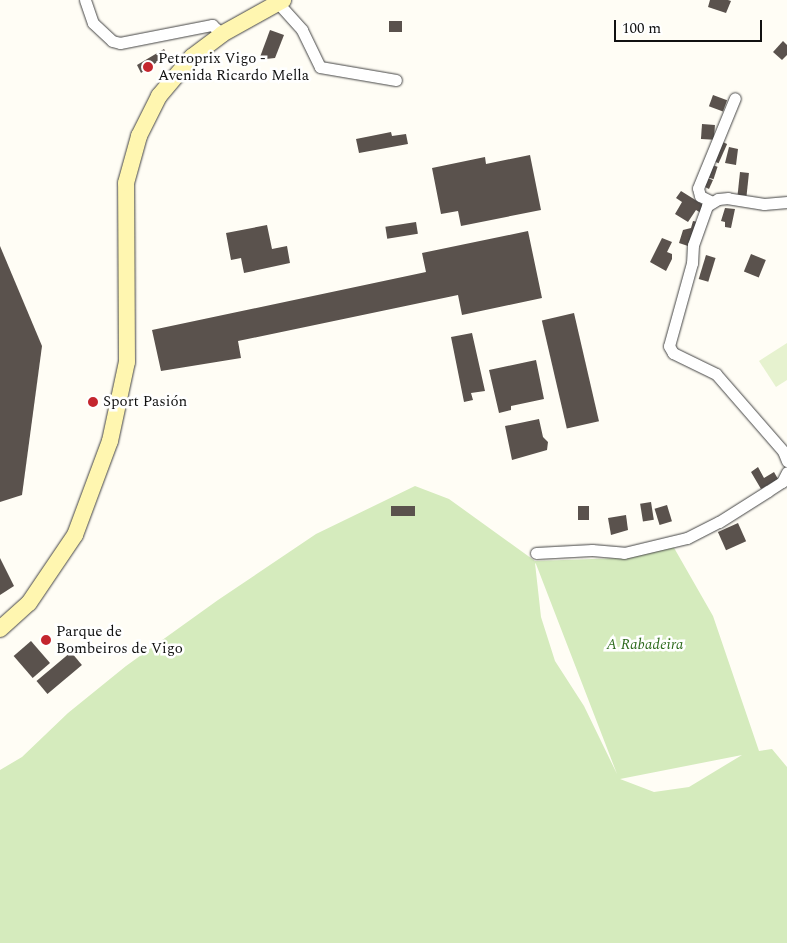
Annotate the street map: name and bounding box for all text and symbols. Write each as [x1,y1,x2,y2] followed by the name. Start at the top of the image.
[617,10,764,42] scale bar
[622,17,661,40] text: 100 m
[158,49,309,84] place label: Petroprix Vigo - Avenida Ricardo Mella
[142,61,154,73] marker: Petroprix Vigo - Avenida Ricardo Mella
[103,393,187,411] place label: Sport Pasión
[87,396,99,408] marker: Sport Pasión
[56,622,183,657] place label: Parque de Bombeiros de Vigo
[40,634,52,646] marker: Parque de Bombeiros de Vigo
[607,636,683,654] park label: A Rabadeira

